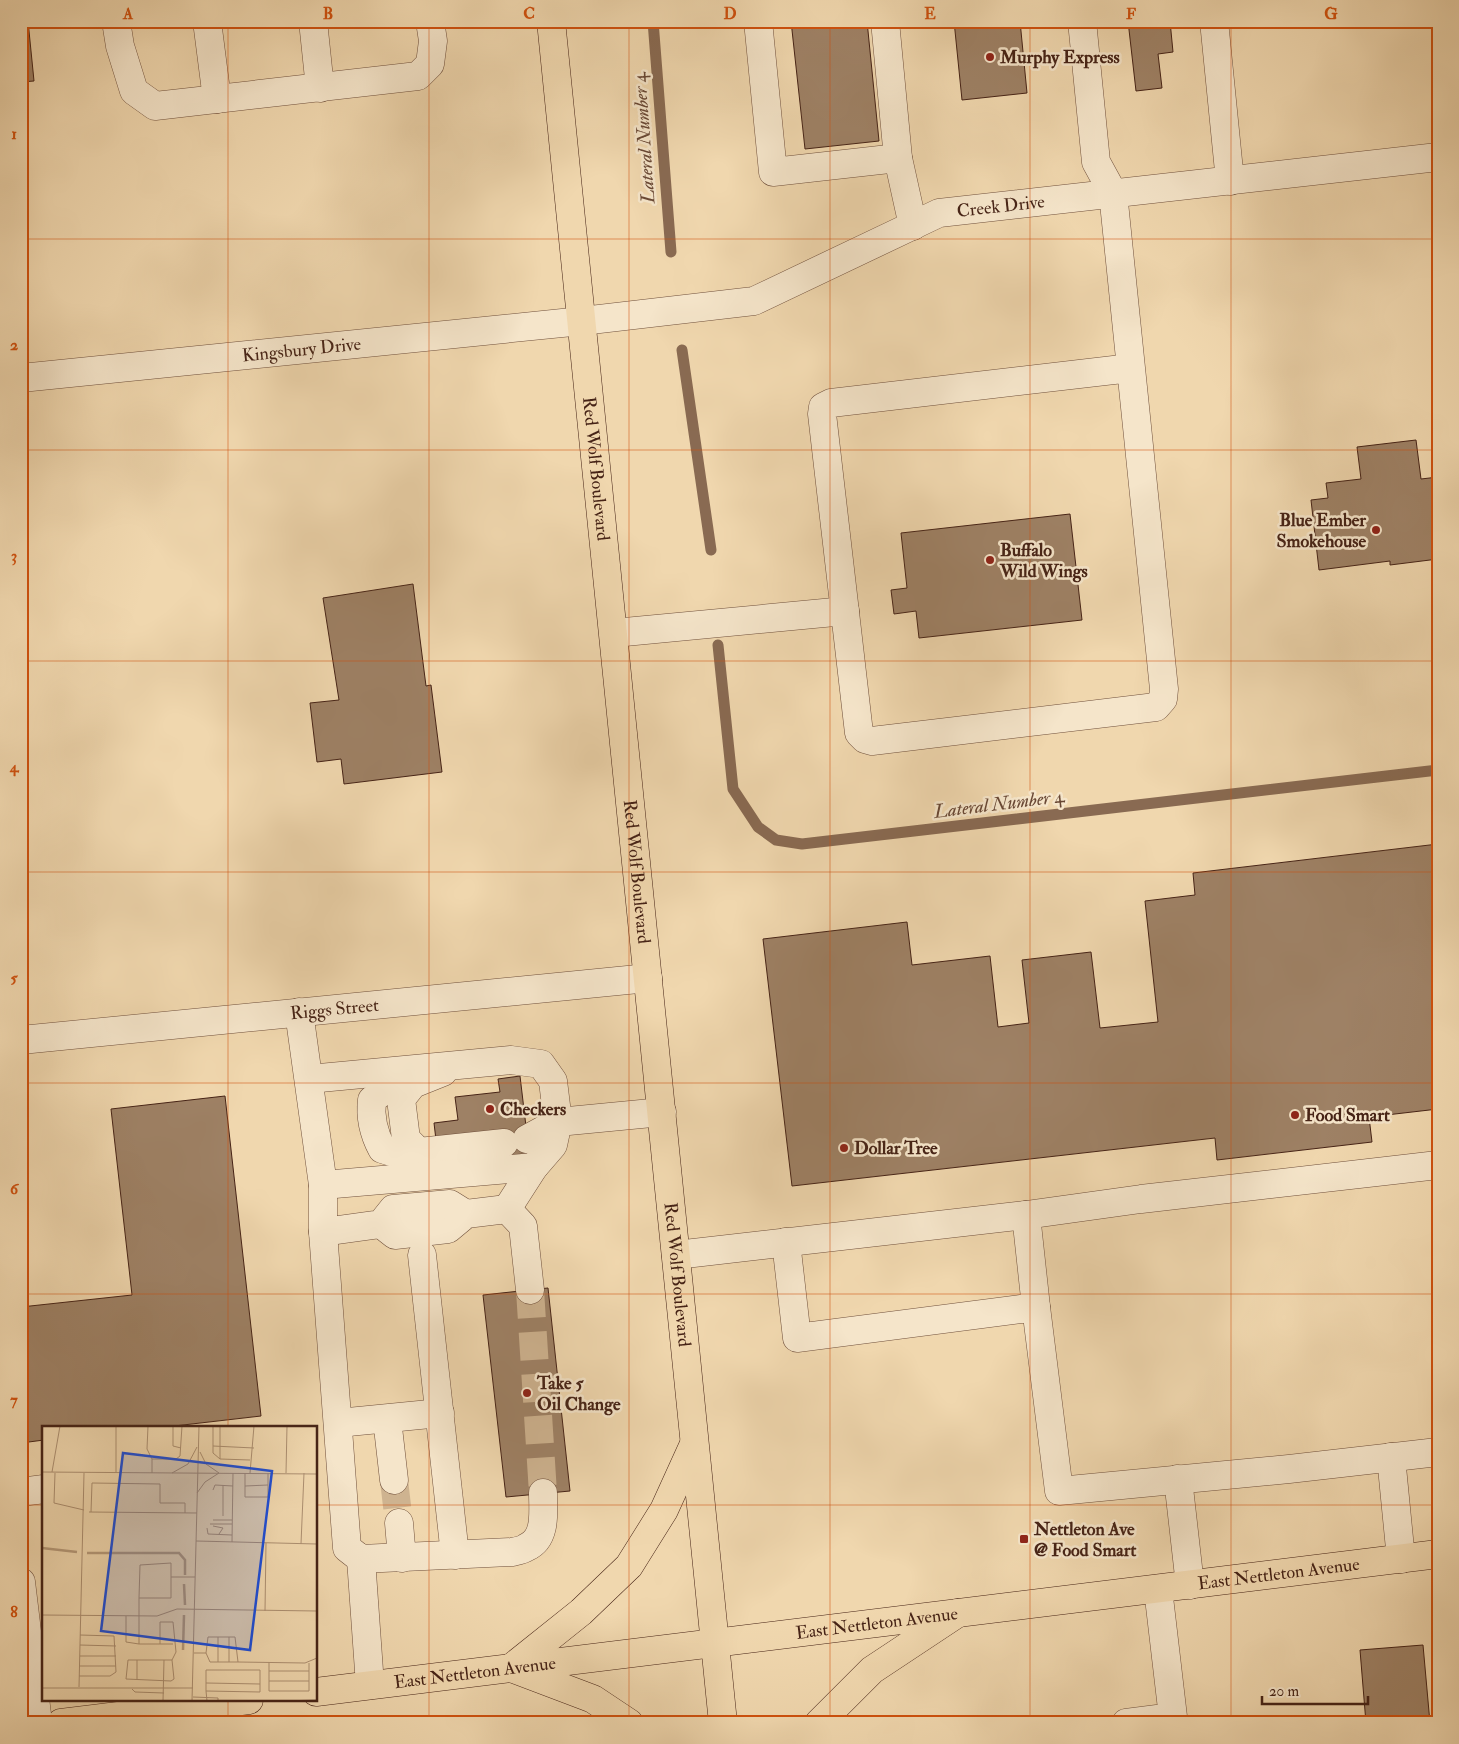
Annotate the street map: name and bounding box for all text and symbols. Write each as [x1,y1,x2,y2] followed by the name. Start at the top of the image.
[122,4,134,24] text: A
[323,4,333,24] text: B
[523,4,535,24] text: C
[723,4,737,24] text: D
[924,4,936,24] text: E
[1126,4,1136,24] text: F
[1324,4,1338,24] text: G
[999,46,1120,69] place label: Murphy Express
[984,51,996,63] marker: Murphy Express
[627,71,661,205] water label: Lateral Number 4
[11,124,17,144] text: 1
[955,190,1046,222] street label: Creek Drive
[241,332,363,367] street label: Kingsbury Drive
[10,335,18,355] text: 2
[578,395,615,542] street label: Red Wolf Boulevard
[1277,509,1366,553] place label: Blue Ember Smokehouse
[1370,524,1382,536] marker: Blue Ember Smokehouse
[999,539,1088,583] place label: Buffalo Wild Wings
[11,546,17,566] text: 3
[984,554,996,566] marker: Buffalo Wild Wings
[9,757,20,777] text: 4
[931,784,1066,824] water label: Lateral Number 4
[618,798,656,945] street label: Red Wolf Boulevard
[10,968,18,988] text: 5
[289,993,380,1025] street label: Riggs Street
[500,1098,566,1121] place label: Checkers
[484,1103,496,1115] marker: Checkers
[1305,1104,1390,1127] place label: Food Smart
[1289,1109,1301,1121] marker: Food Smart
[854,1137,938,1160] place label: Dollar Tree
[838,1142,850,1154] marker: Dollar Tree
[10,1179,20,1199] text: 6
[659,1201,696,1348] street label: Red Wolf Boulevard
[536,1372,621,1416] place label: Take 5 Oil Change
[521,1387,533,1399] marker: Take 5 Oil Change
[10,1390,18,1410] text: 7
[42,1426,318,1702] inset map
[1033,1518,1136,1562] place label: Nettleton Ave @ Food Smart
[1018,1533,1030,1545] marker: Nettleton Ave @ Food Smart
[1196,1552,1361,1595] street label: East Nettleton Avenue
[10,1602,18,1622] text: 8
[795,1602,960,1644] street label: East Nettleton Avenue
[393,1651,558,1694] street label: East Nettleton Avenue
[1262,1674,1368,1706] scale bar
[1269,1682,1299,1701] text: 20 m

